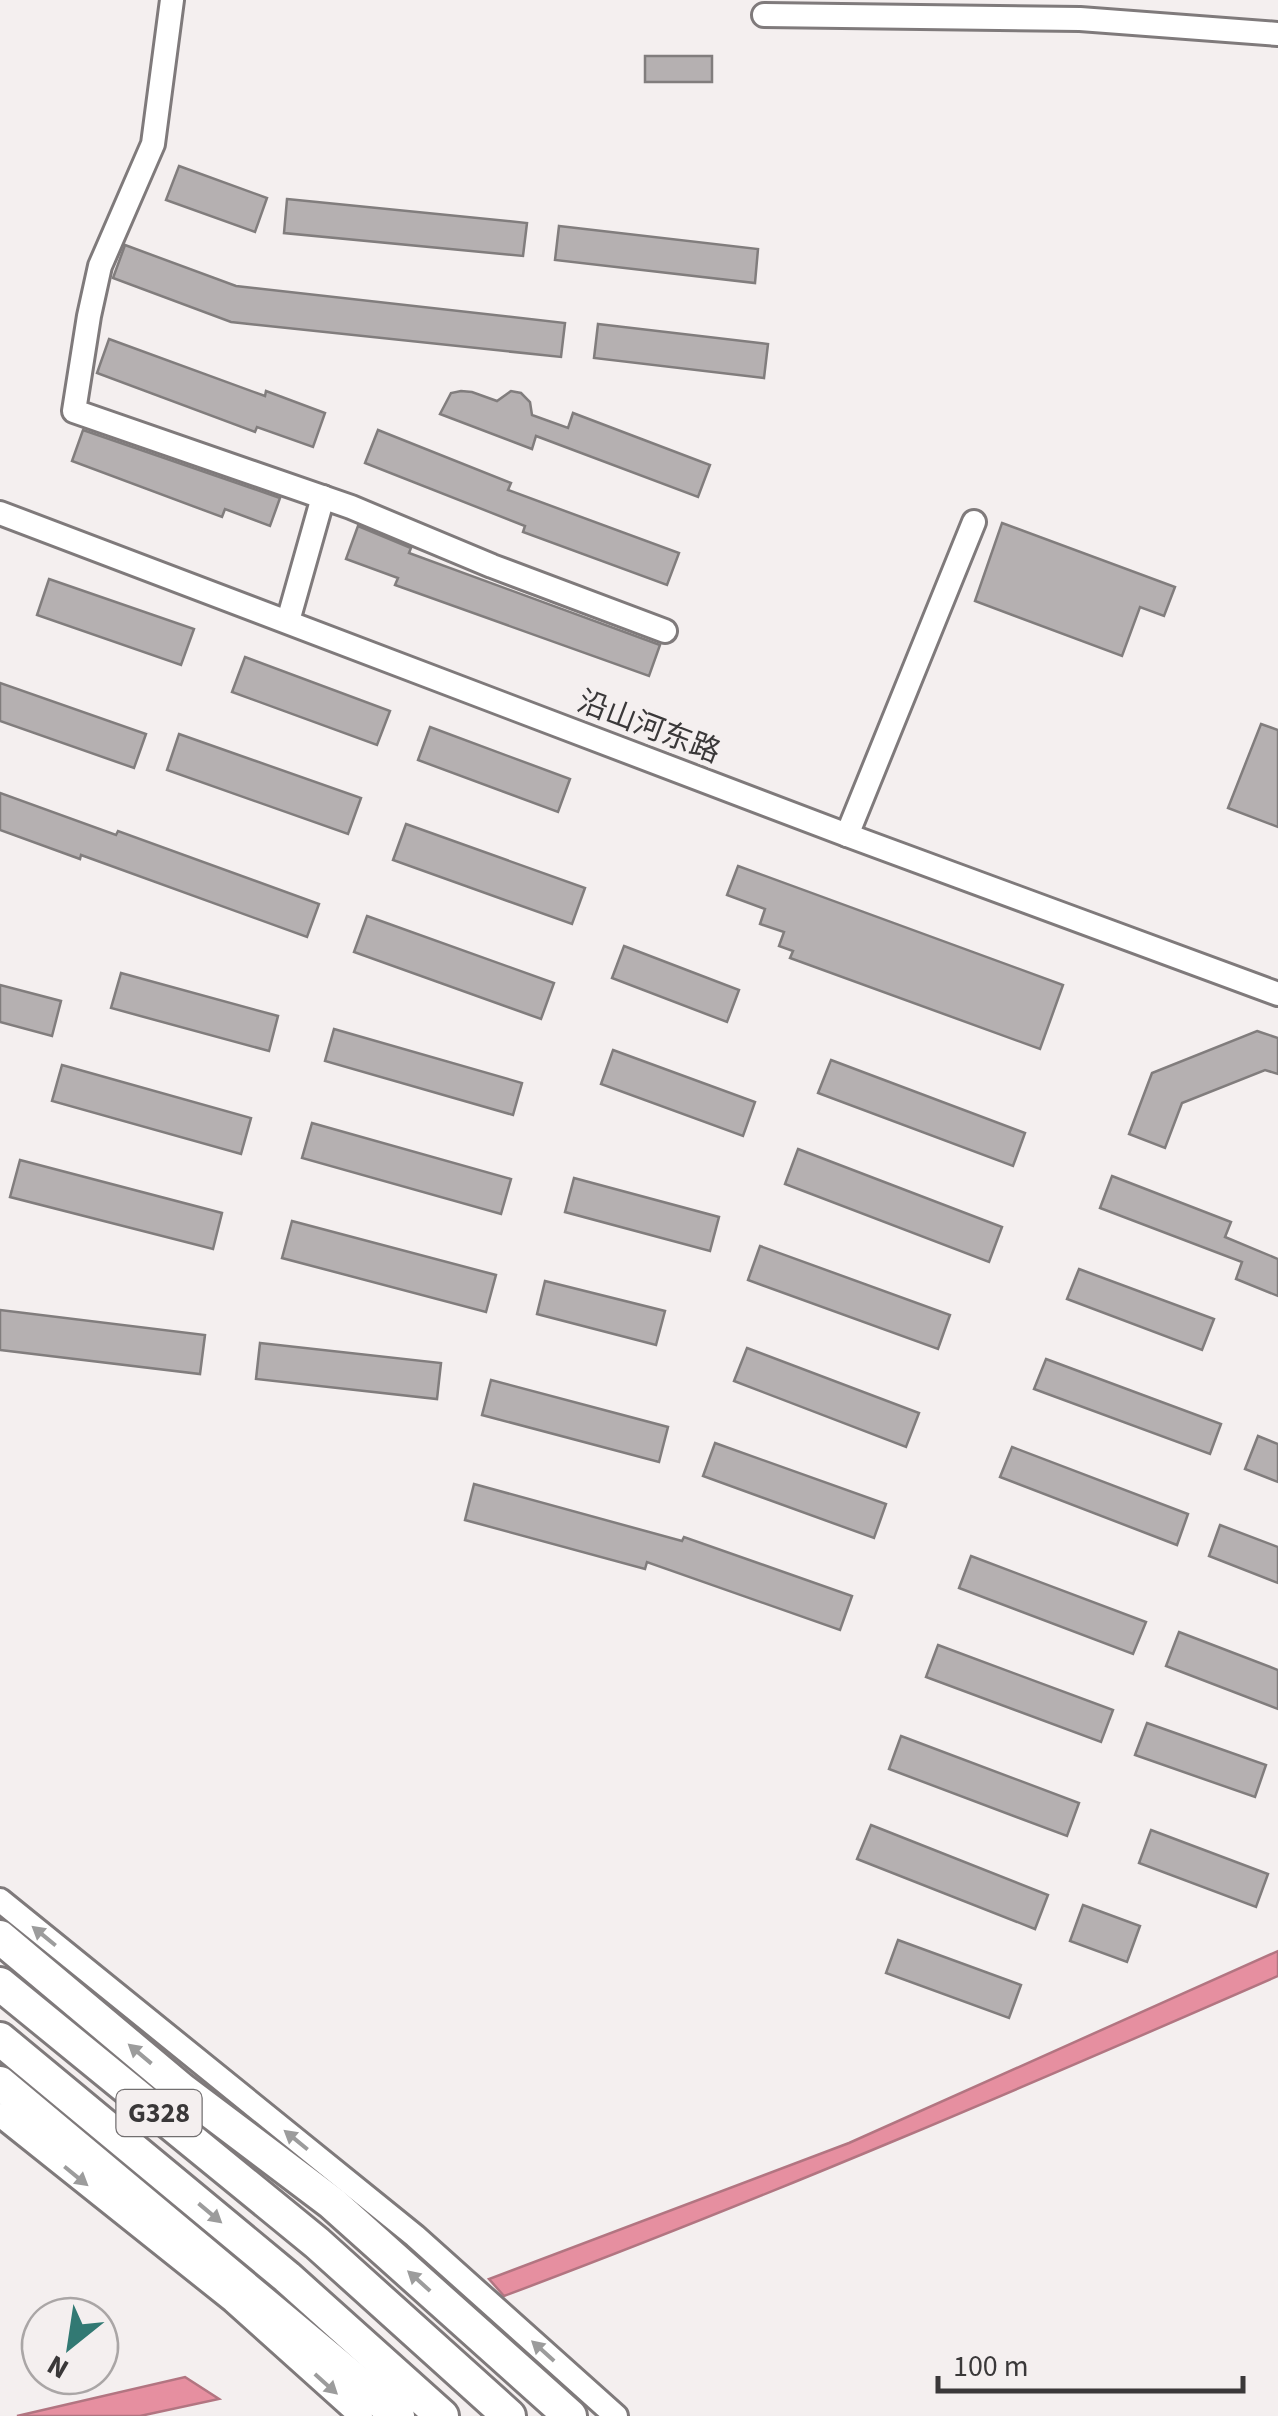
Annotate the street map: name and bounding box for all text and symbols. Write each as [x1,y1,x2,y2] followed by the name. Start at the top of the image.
[571,680,727,774] street label: 沿山河东路
[31,1925,56,1947] one-way arrow
[128,2044,153,2065] one-way arrow
[116,2090,202,2136] road number: G328
[283,2130,309,2151] one-way arrow
[63,2165,89,2186] one-way arrow
[197,2202,222,2223] one-way arrow
[407,2270,431,2293] one-way arrow
[20,2296,120,2396] north arrow
[938,2331,1243,2393] scale bar
[531,2340,555,2363] one-way arrow
[40,2345,76,2389] text: N
[953,2345,1029,2388] text: 100 m
[313,2373,338,2395] one-way arrow

